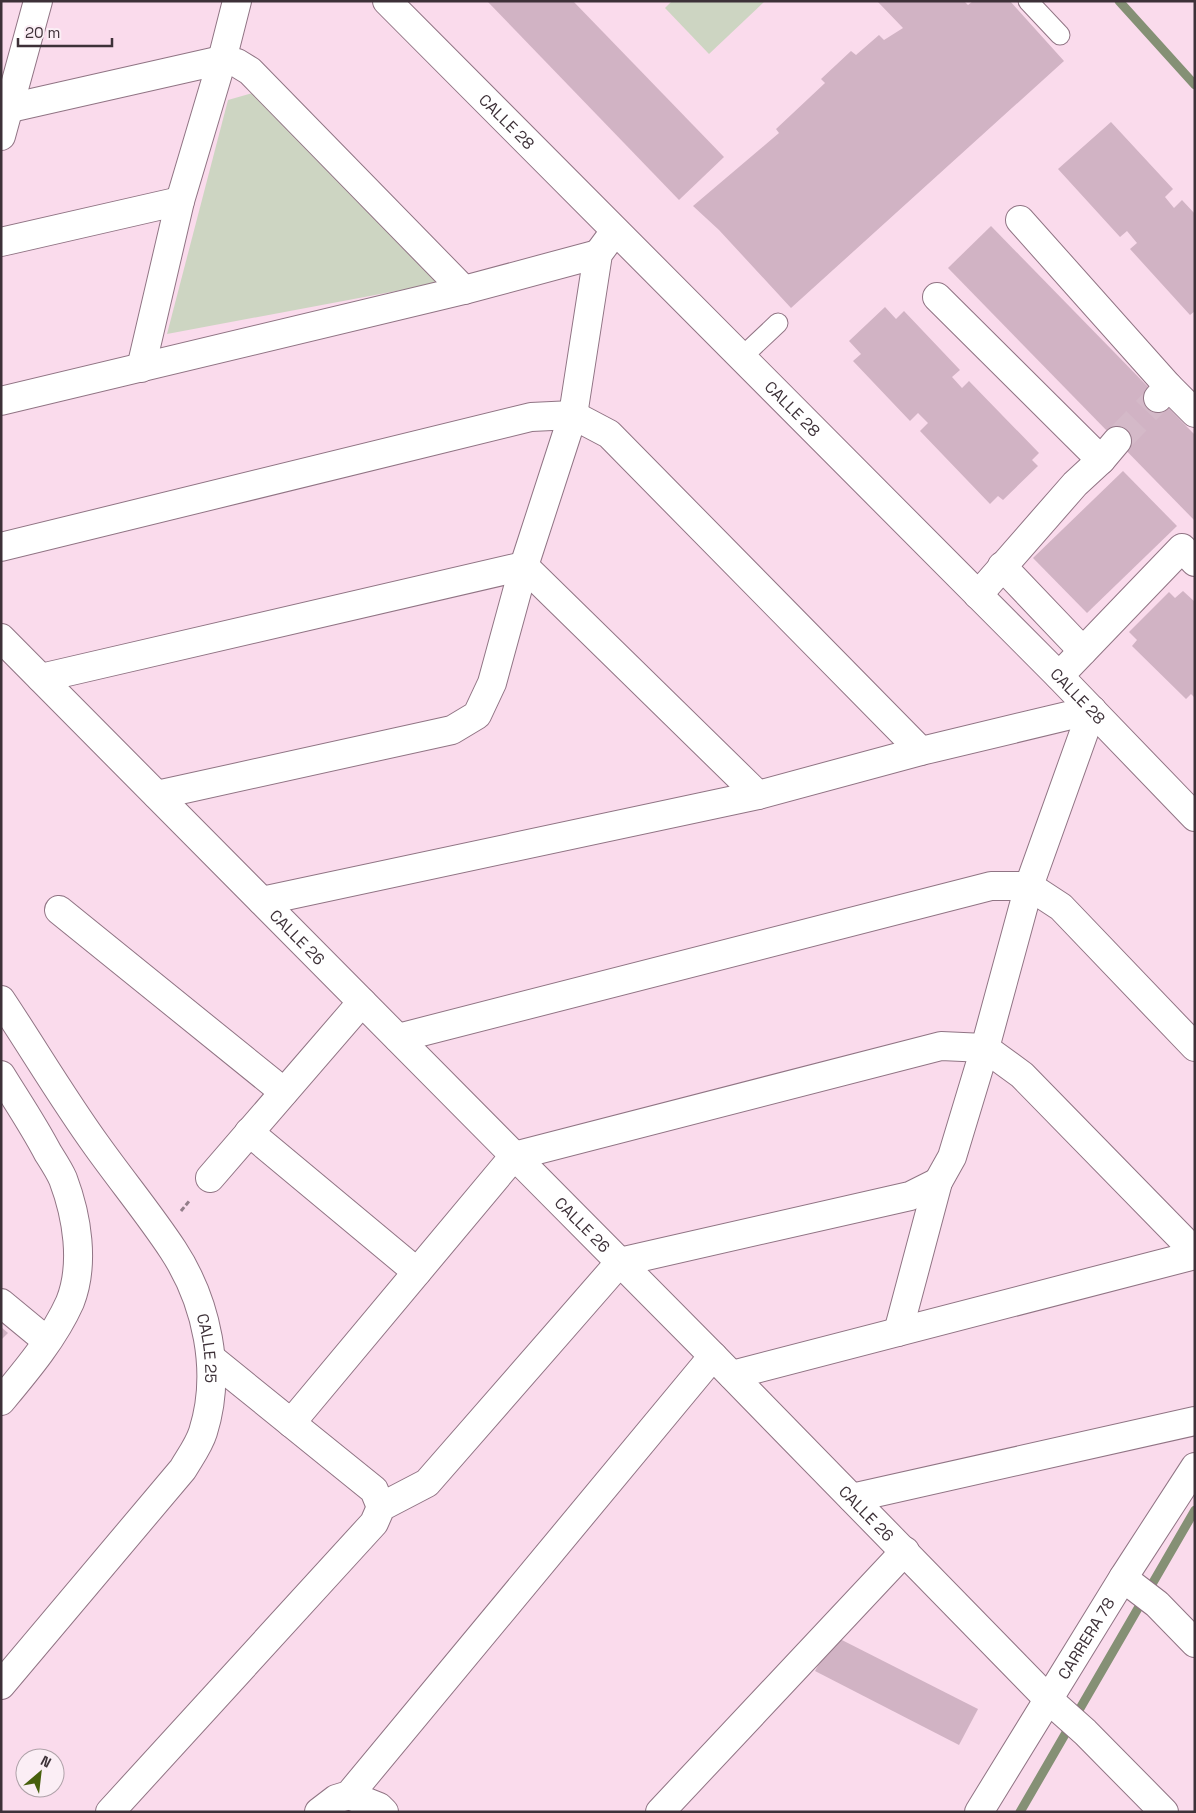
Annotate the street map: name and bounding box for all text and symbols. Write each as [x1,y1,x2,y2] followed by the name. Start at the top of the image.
[18,15,111,47] scale bar
[25,23,60,42] text: 20 m
[475,89,539,154] street label: CALLE 28
[760,376,825,441] street label: CALLE 28
[1046,663,1110,729] street label: CALLE 28
[265,905,330,969] street label: CALLE 26
[550,1192,615,1257] street label: CALLE 26
[192,1311,222,1383] street label: CALLE 25
[835,1481,899,1546] street label: CALLE 26
[1053,1593,1119,1683] street label: CARRERA 78
[15,1748,65,1798] north arrow
[38,1751,54,1772] text: N

